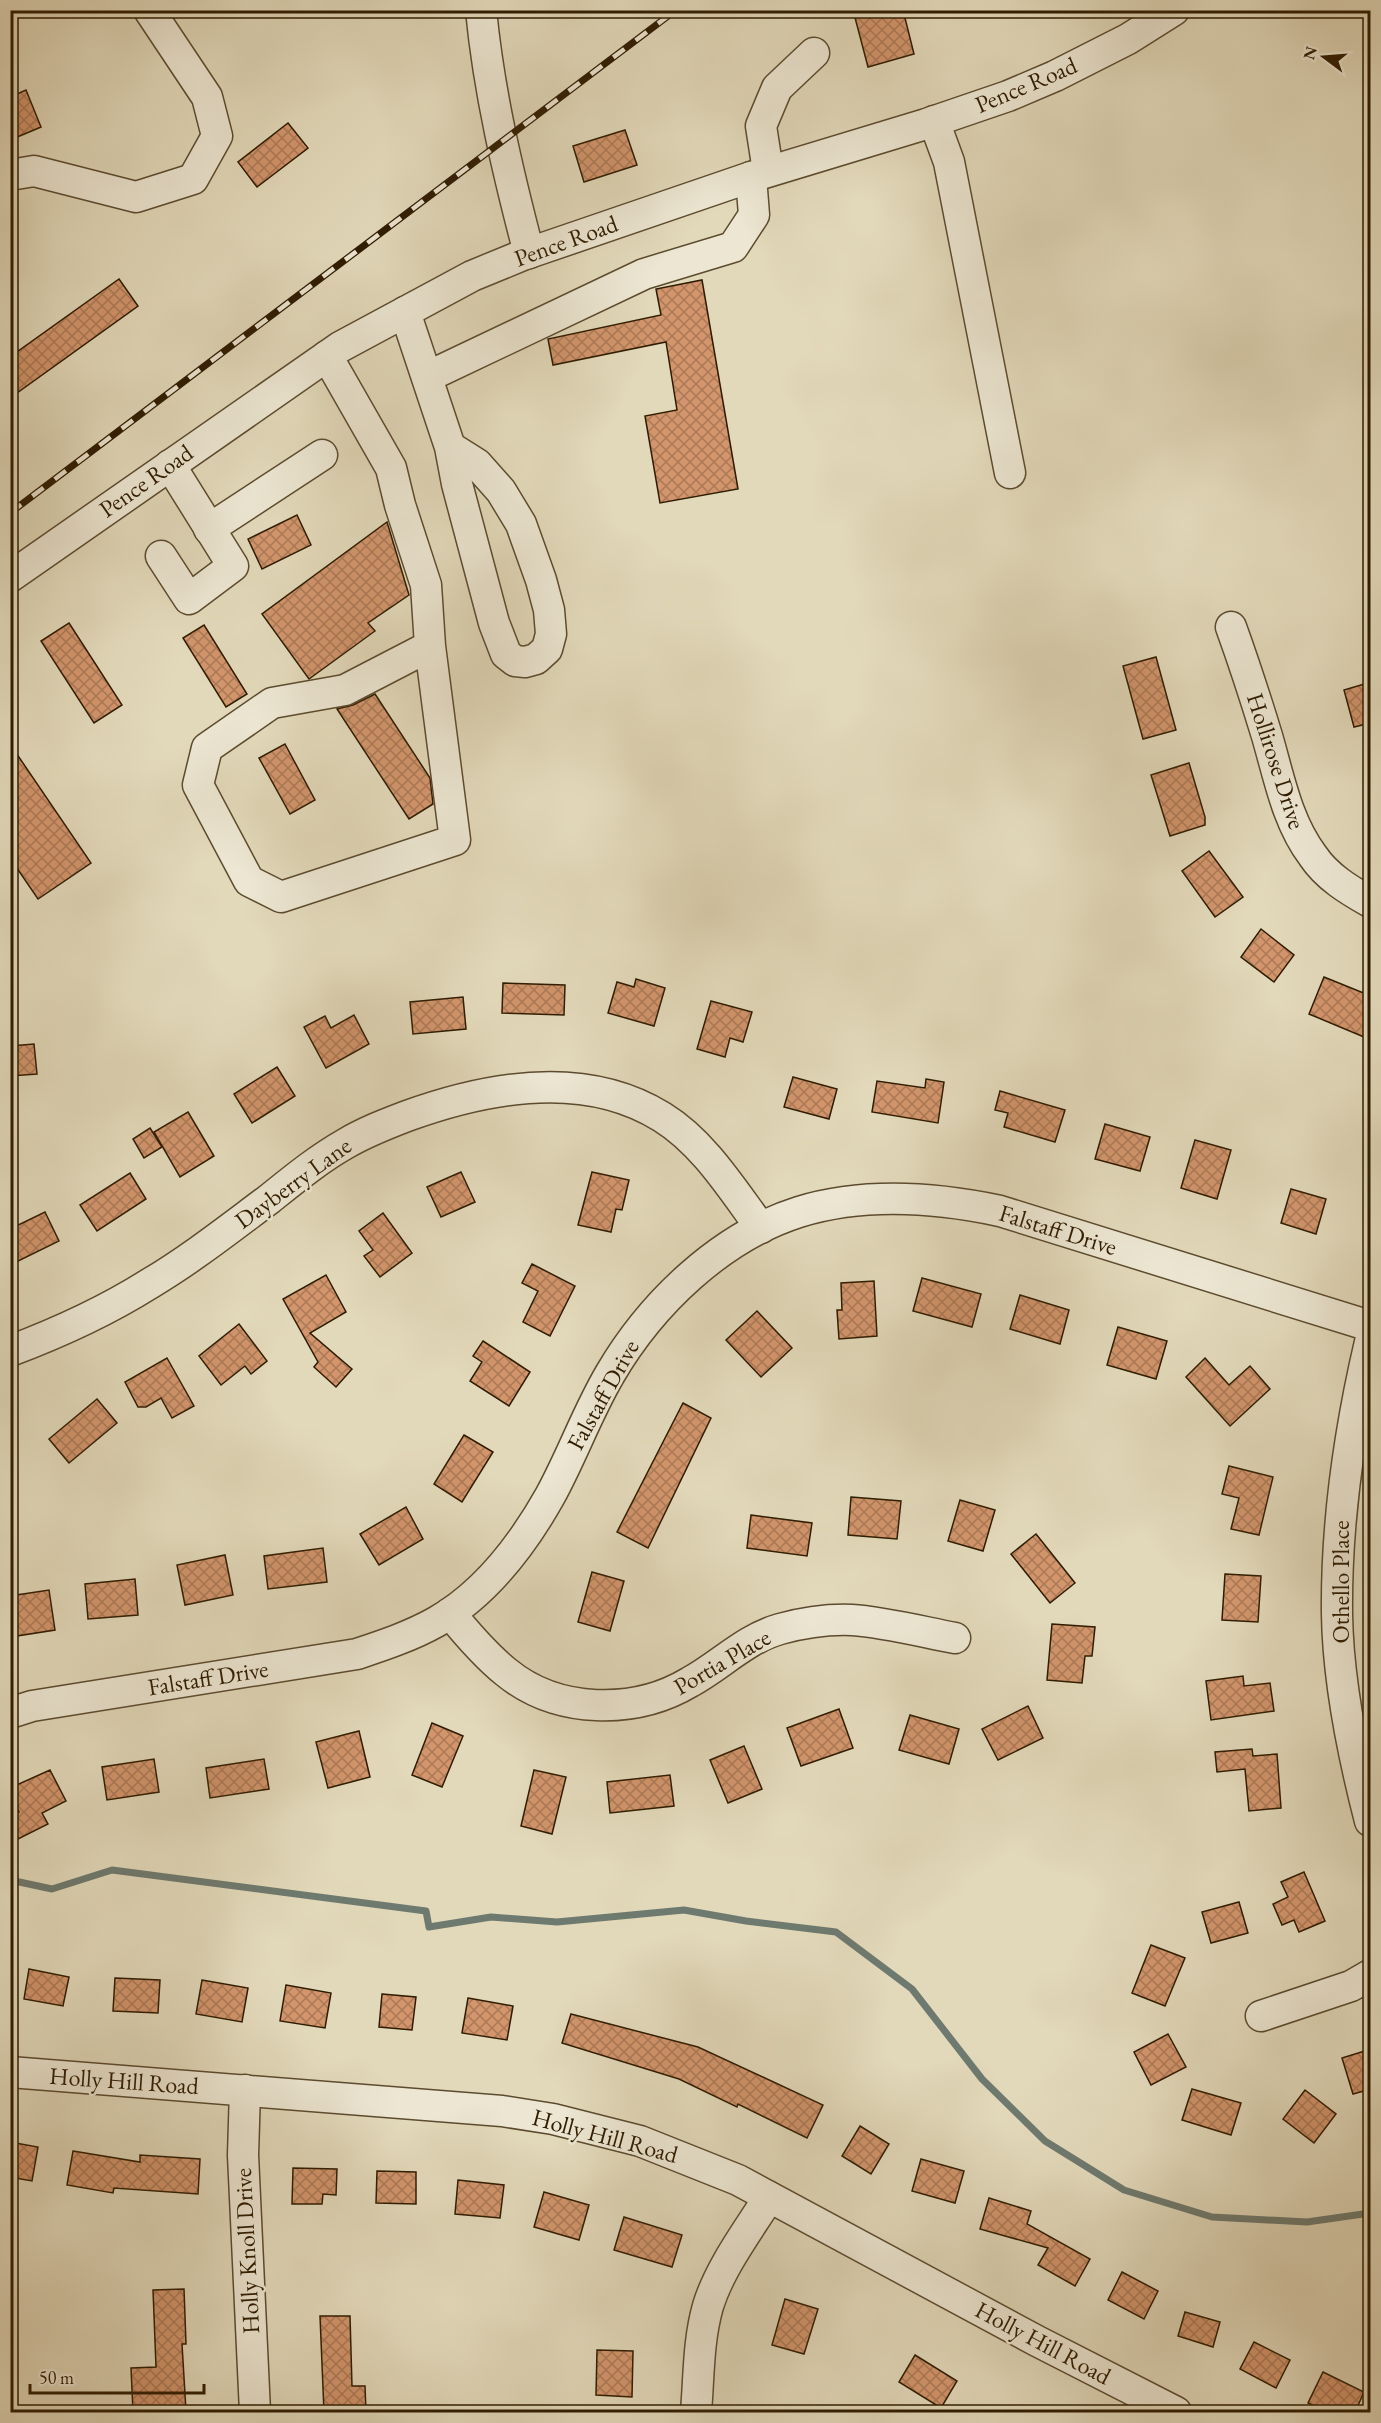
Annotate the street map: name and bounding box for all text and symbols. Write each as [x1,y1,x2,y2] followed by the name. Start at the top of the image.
[1294,27,1354,87] north arrow
[1298,44,1322,62] text: N
[970,49,1082,120] street label: Pence Road
[510,207,623,274] street label: Pence Road
[93,437,199,524] street label: Pence Road
[1240,689,1313,833] street label: Hollirose Drive
[228,1130,357,1235] street label: Dayberry Lane
[995,1197,1121,1262] street label: Falstaff Drive
[560,1334,646,1455] street label: Falstaff Drive
[1325,1521,1356,1644] street label: Othello Place
[668,1621,776,1702] street label: Portia Place
[145,1653,270,1702] street label: Falstaff Drive
[48,2060,201,2101] street label: Holly Hill Road
[529,2101,682,2170] street label: Holly Hill Road
[227,2167,266,2335] street label: Holly Knoll Drive
[970,2294,1117,2392] street label: Holly Hill Road
[30,2357,204,2395] scale bar
[39,2366,74,2389] text: 50 m

